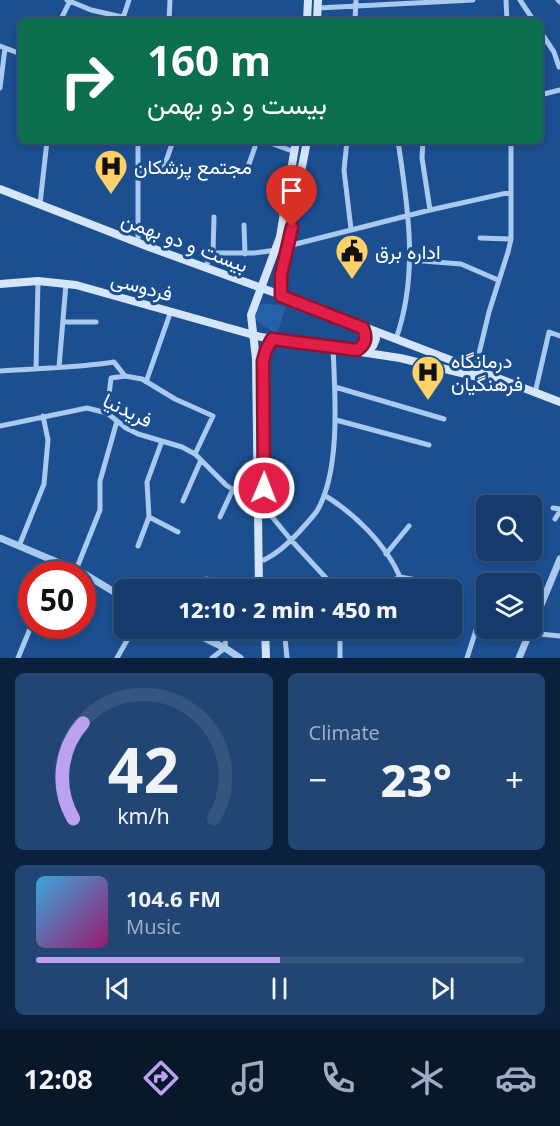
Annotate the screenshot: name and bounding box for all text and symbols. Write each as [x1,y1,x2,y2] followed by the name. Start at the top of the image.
[147,31,271,88] text: 160 m
[48,42,126,120] icon: right
[147,85,327,122] text: بیست و دو بهمن
[93,148,129,195] hospital icon: مجتمع پزشکان
[134,153,252,181] place label: مجتمع پزشکان
[266,165,317,227] pin
[275,174,308,207] icon: arrive
[118,206,252,278] street label: بیست و دو بهمن
[334,233,370,280] public building icon: اداره برق
[375,238,441,265] place label: اداره برق
[108,265,176,307] street label: فردوسی
[451,347,523,397] place label: درمانگاه فرهنگیان
[410,354,446,401] hospital icon: درمانگاه فرهنگیان
[99,386,157,434] street label: فریدنیا
[232,456,296,520] position arrow
[476,495,542,639] map controls
[476,495,542,561] button: search
[18,561,96,639] speed limit sign: 50
[476,573,542,639] button: layers
[178,594,398,624] text: 12:10 · 2 min · 450 m
[309,719,380,746] text: Climate
[108,726,179,811] text: 42
[381,749,452,810] text: 23°
[309,757,327,802] text: −
[505,757,524,802] text: +
[117,801,170,830] text: km/h
[126,883,221,913] text: 104.6 FM
[126,913,181,940] text: Music
[101,972,134,1005] icon: previous
[263,972,296,1005] icon: pause
[426,972,459,1005] icon: next
[140,1057,182,1099] icon: directions
[228,1057,270,1099] icon: music
[317,1057,359,1099] icon: phone
[406,1057,448,1099] icon: climate
[495,1057,537,1099] icon: car
[23,1060,93,1097] text: 12:08

